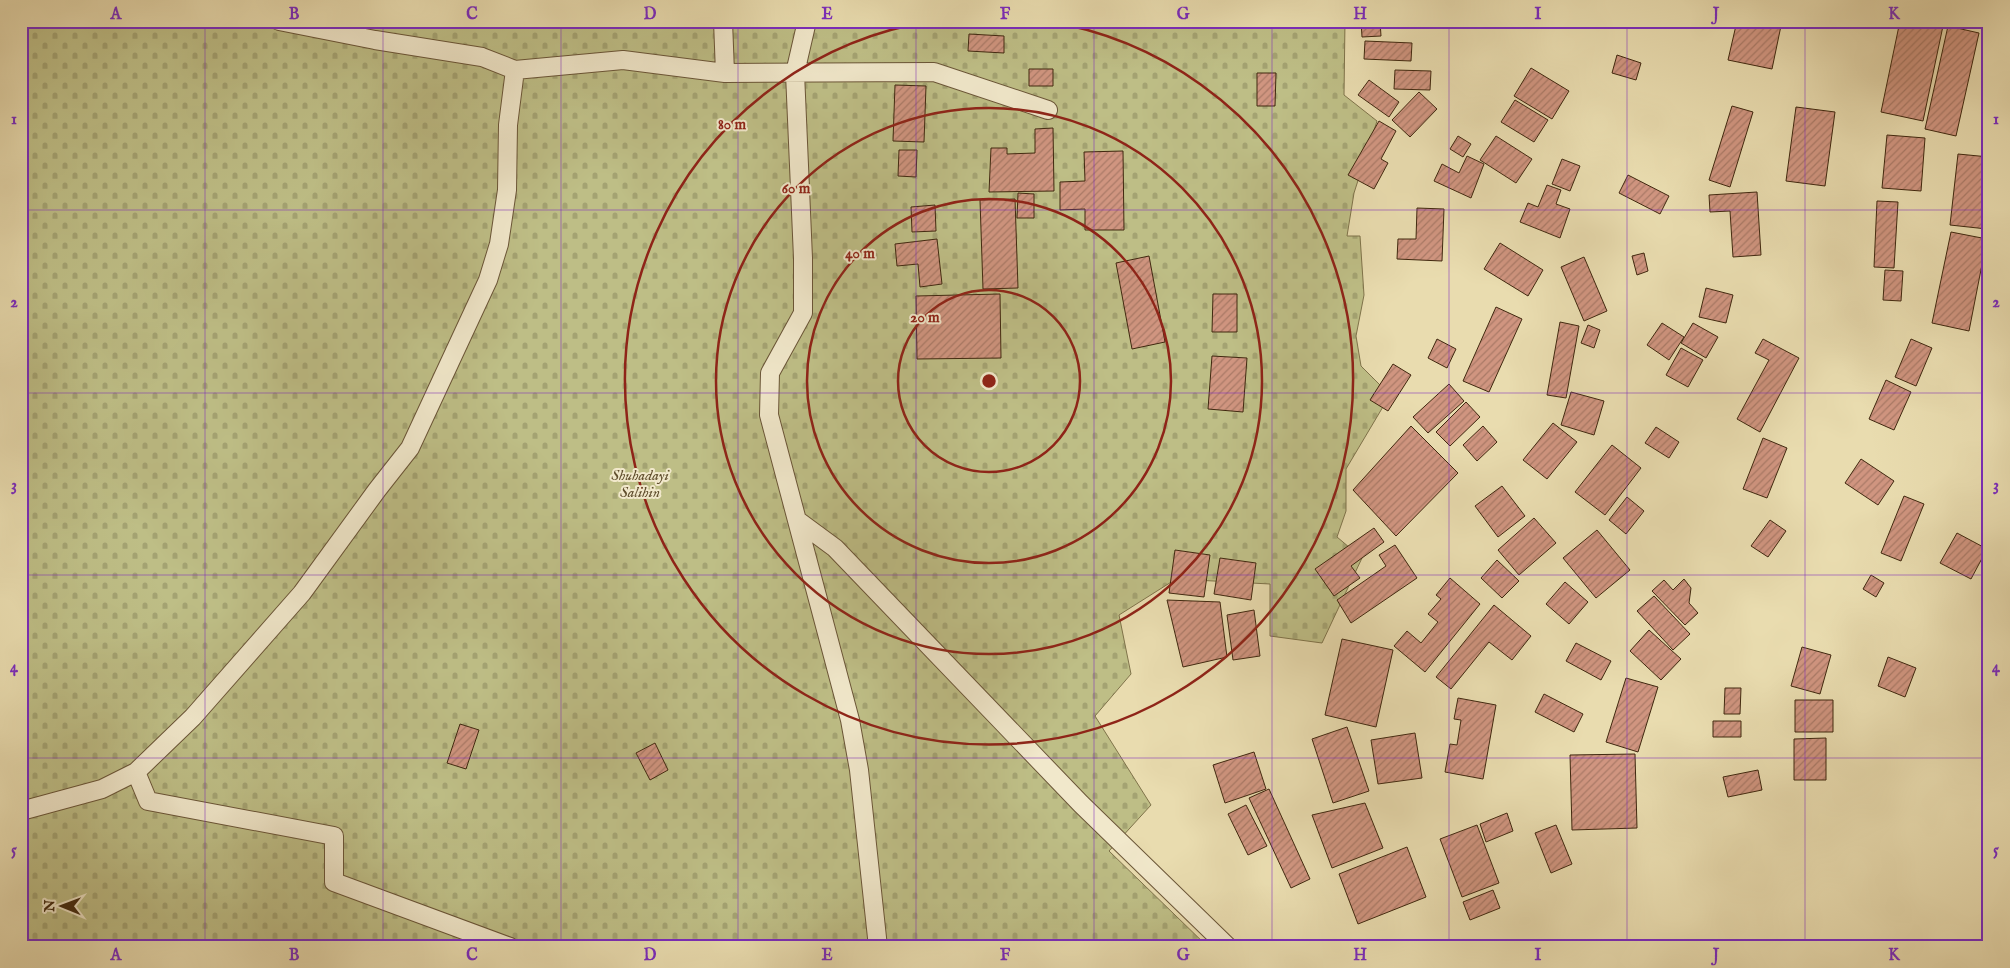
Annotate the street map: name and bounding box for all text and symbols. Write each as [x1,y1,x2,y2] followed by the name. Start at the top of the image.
[110,5,123,25] text: A
[289,5,300,25] text: B
[466,5,478,25] text: C
[644,5,657,25] text: D
[821,5,833,25] text: E
[1000,5,1011,25] text: F
[1177,5,1190,25] text: G
[1353,5,1367,25] text: H
[1535,5,1542,25] text: I
[1711,5,1720,25] text: J
[1888,5,1901,25] text: K
[11,110,17,130] text: 1
[1993,110,1999,130] text: 1
[718,115,746,134] text: 80 m
[782,179,811,198] text: 60 m
[845,244,875,263] text: 40 m
[10,293,18,313] text: 2
[1992,293,2000,313] text: 2
[910,308,940,327] text: 20 m
[980,372,998,390] centre of rings
[611,466,670,502] park label: Shuhadayi Salihin
[11,476,17,496] text: 3
[1993,476,1999,496] text: 3
[10,658,19,678] text: 4
[1992,658,2001,678] text: 4
[11,841,17,861] text: 5
[1993,841,1999,861] text: 5
[38,880,88,930] north arrow
[41,900,59,913] text: N
[110,946,123,966] text: A
[289,946,300,966] text: B
[466,946,478,966] text: C
[644,946,657,966] text: D
[821,946,833,966] text: E
[1000,946,1011,966] text: F
[1177,946,1190,966] text: G
[1353,946,1367,966] text: H
[1535,946,1542,966] text: I
[1711,946,1720,966] text: J
[1888,946,1901,966] text: K

